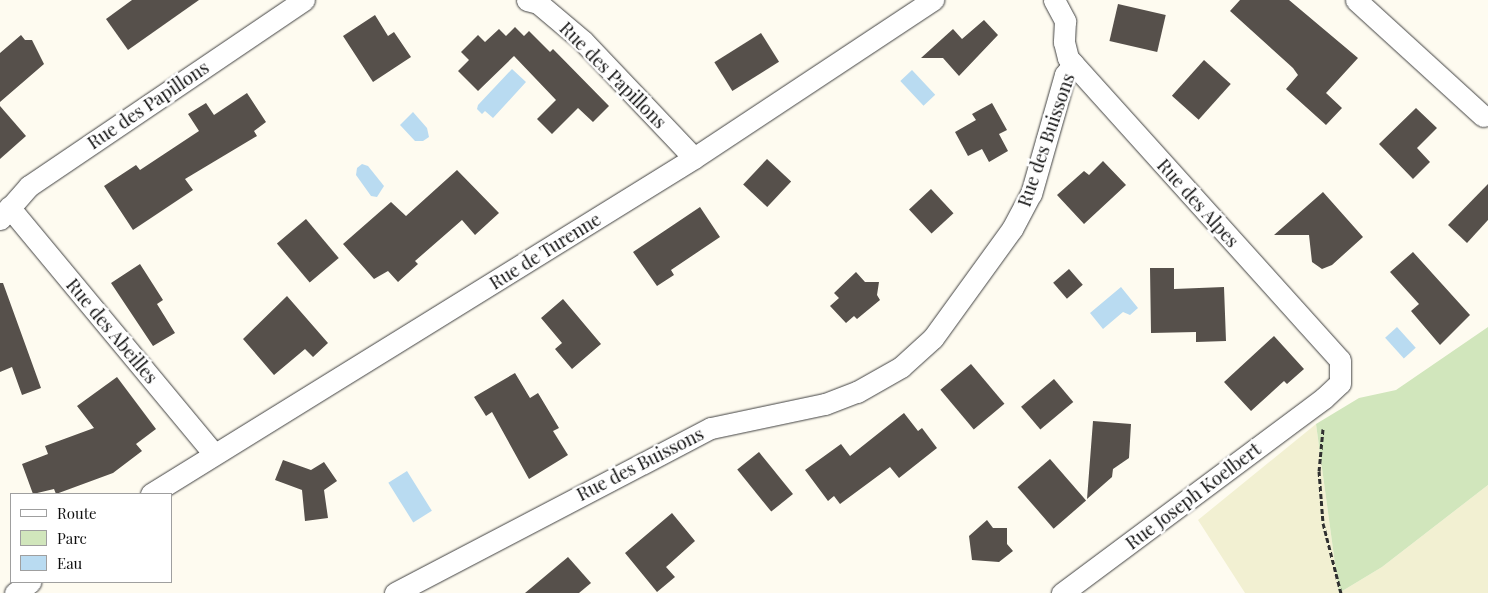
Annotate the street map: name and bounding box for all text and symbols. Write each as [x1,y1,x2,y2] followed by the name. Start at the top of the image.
[555,17,671,133] street label: Rue des Papillons
[83,56,213,154] street label: Rue des Papillons
[1013,71,1079,209] street label: Rue des Buissons
[1153,154,1243,252] street label: Rue des Alpes
[485,208,605,294] street label: Rue de Turenne
[62,274,162,388] street label: Rue des Abeilles
[573,423,707,505] street label: Rue des Buissons
[1121,438,1265,554] street label: Rue Joseph Koelbert
[10,493,172,583] legend
[57,503,97,523] text: Route
[57,528,87,548] text: Parc
[57,553,82,573] text: Eau

